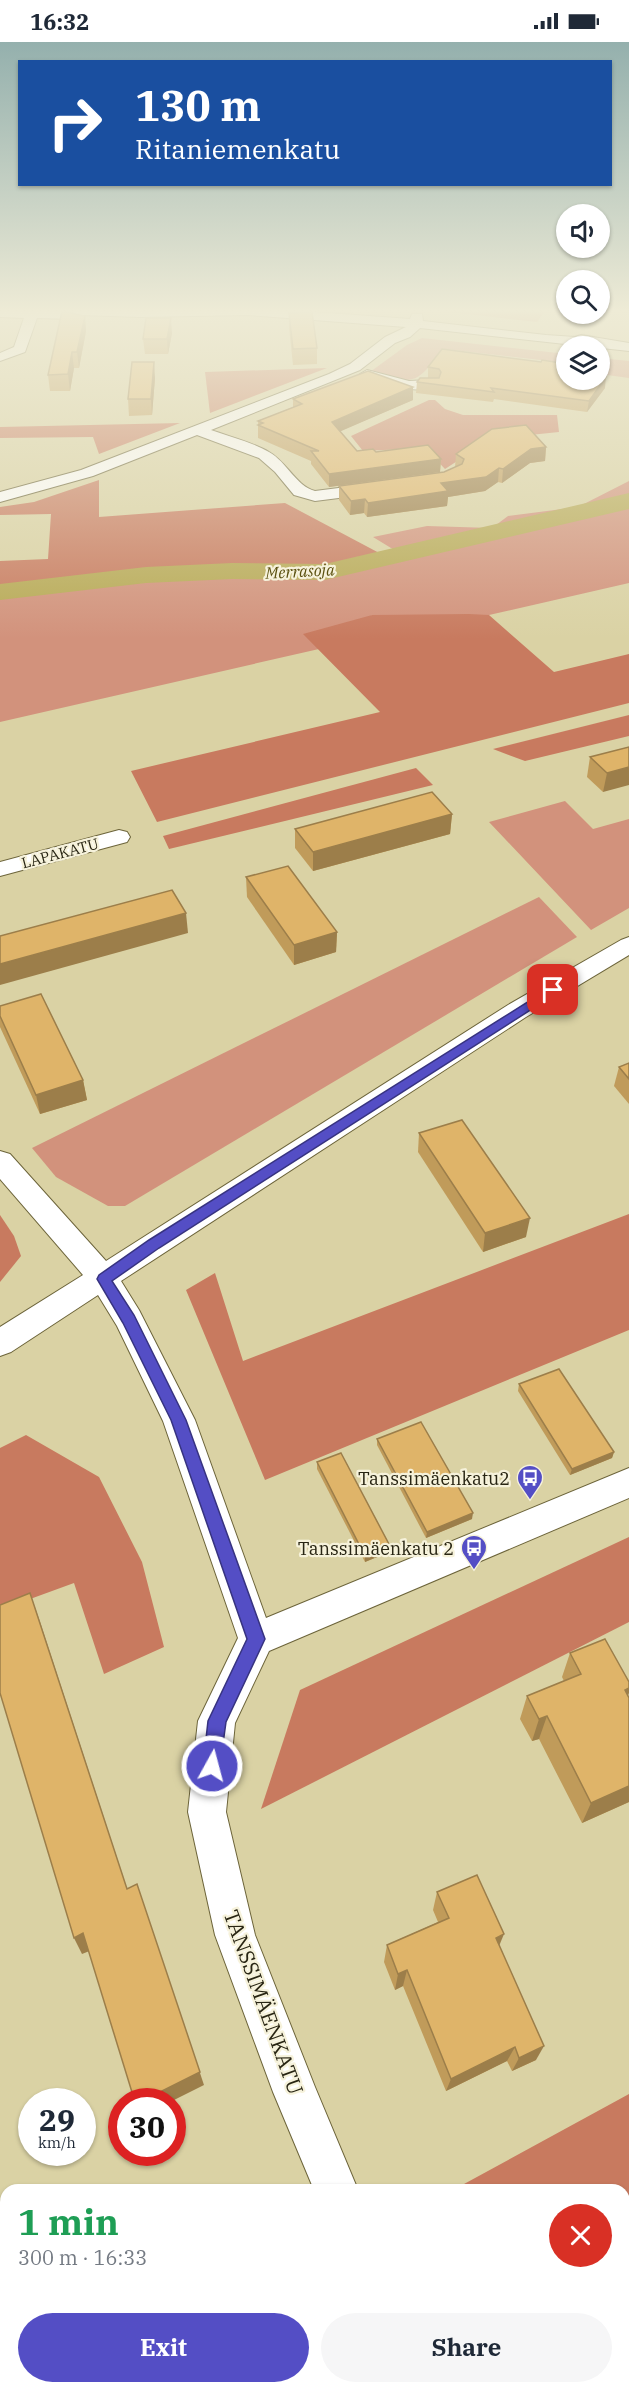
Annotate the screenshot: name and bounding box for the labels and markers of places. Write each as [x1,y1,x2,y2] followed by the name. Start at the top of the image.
[527,964,578,1015] pin
[515,1463,545,1501] bus stop icon: Tanssimäenkatu2
[358,1467,510,1490] place label: Tanssimäenkatu2
[459,1533,489,1571] bus stop icon: Tanssimäenkatu 2
[298,1537,454,1560] place label: Tanssimäenkatu 2

